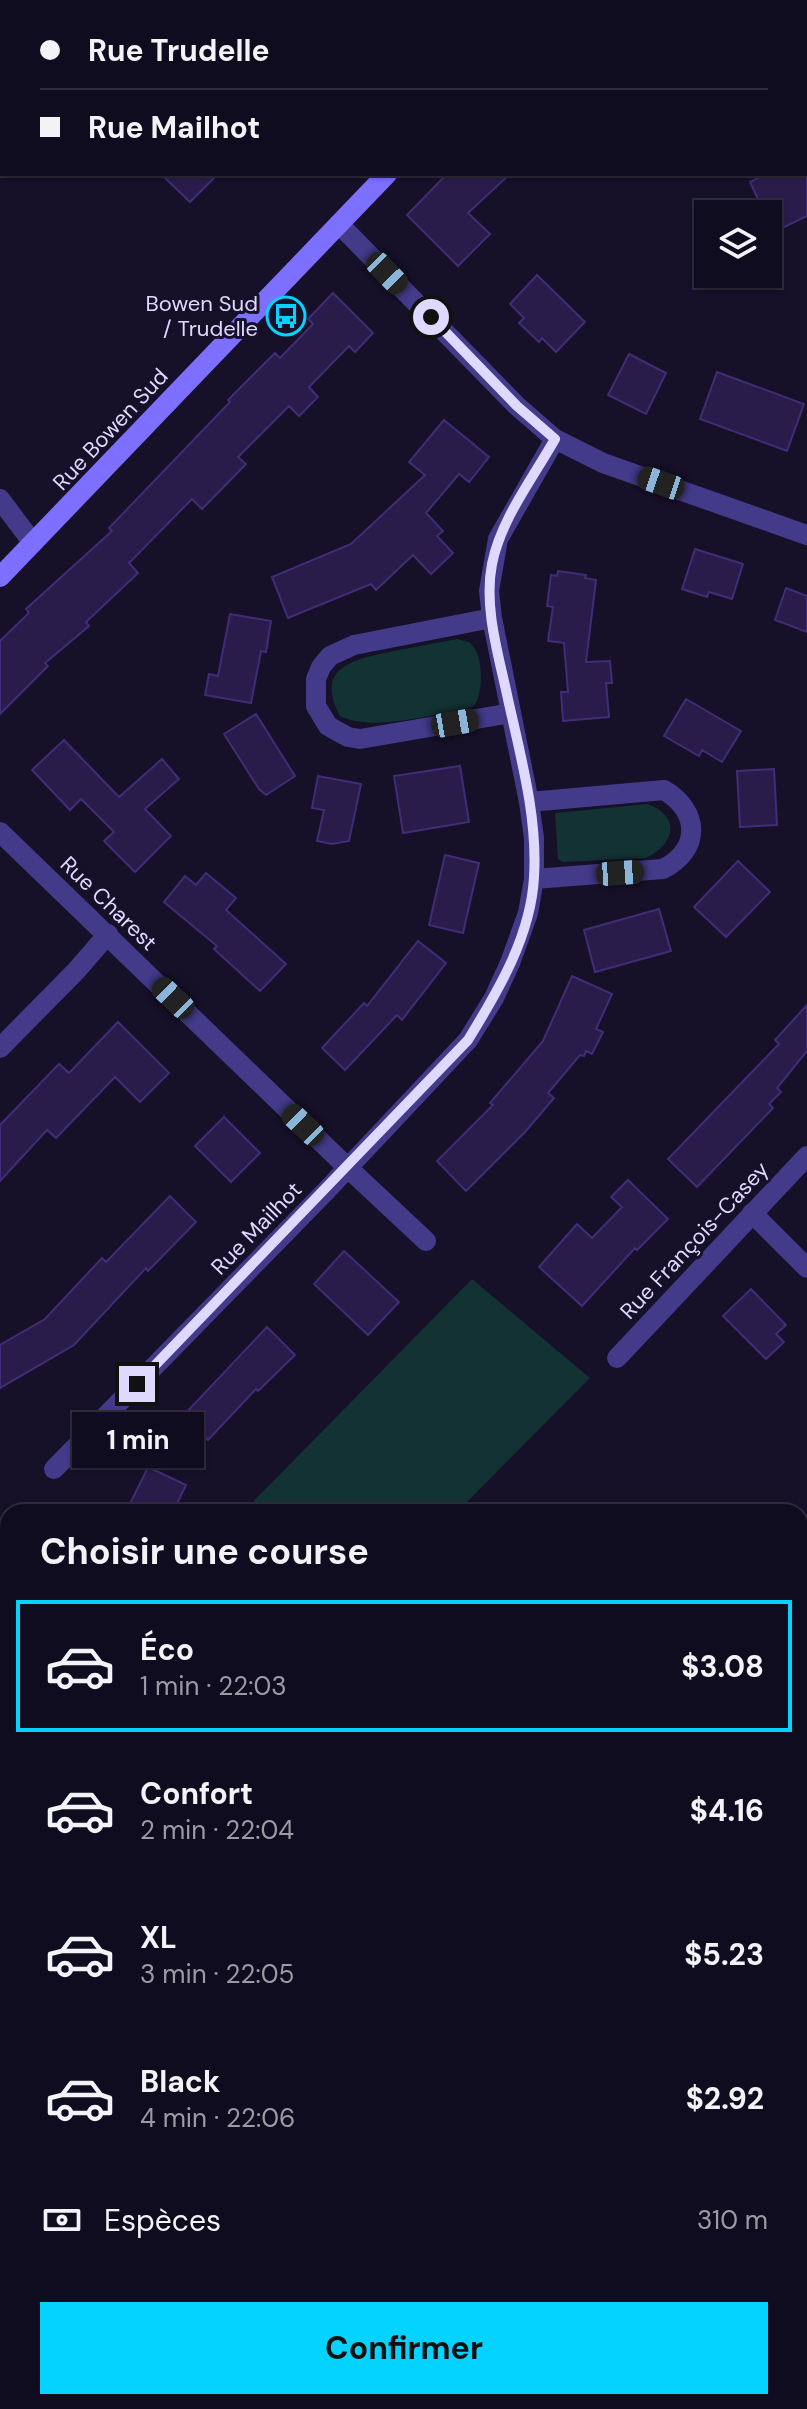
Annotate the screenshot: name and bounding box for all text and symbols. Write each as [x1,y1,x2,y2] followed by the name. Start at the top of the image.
[88,31,270,70] text: Rue Trudelle
[88,108,260,147] text: Rue Mailhot
[694,200,782,288] map controls
[694,200,782,288] button: layers
[362,247,412,299] car
[146,289,258,343] place label: Bowen Sud / Trudelle
[265,295,307,337] bus stop icon: Bowen Sud / Trudelle
[413,299,449,335] route start
[46,362,174,496] street label: Rue Bowen Sud
[634,464,688,502] car
[429,707,481,739] car
[54,850,163,957] street label: Rue Charest
[595,859,645,887] car
[147,973,199,1023] car
[277,1100,329,1150] car
[614,1155,775,1325] street label: Rue François-Casey
[205,1176,308,1281] street label: Rue Mailhot
[119,1366,155,1402] route end
[71,1412,203,1468] callout: 1 min
[106,1423,170,1457] text: 1 min
[40,1528,369,1575] text: Choisir une course
[44,1630,116,1702] icon: car
[140,1630,194,1669] text: Éco
[681,1647,764,1686] text: $3.08
[140,1669,287,1703] text: 1 min · 22:03
[44,1774,116,1846] icon: car
[140,1774,253,1813] text: Confort
[690,1791,764,1830] text: $4.16
[140,1813,294,1847] text: 2 min · 22:04
[44,1918,116,1990] icon: car
[140,1918,177,1957] text: XL
[684,1935,764,1974] text: $5.23
[140,1957,294,1991] text: 3 min · 22:05
[44,2062,116,2134] icon: car
[140,2062,220,2101] text: Black
[686,2079,764,2118] text: $2.92
[140,2101,295,2135] text: 4 min · 22:06
[40,2198,84,2242] icon: cash
[104,2201,221,2240] text: Espèces
[697,2203,768,2237] text: 310 m
[40,2302,768,2394] button: Confirmer

